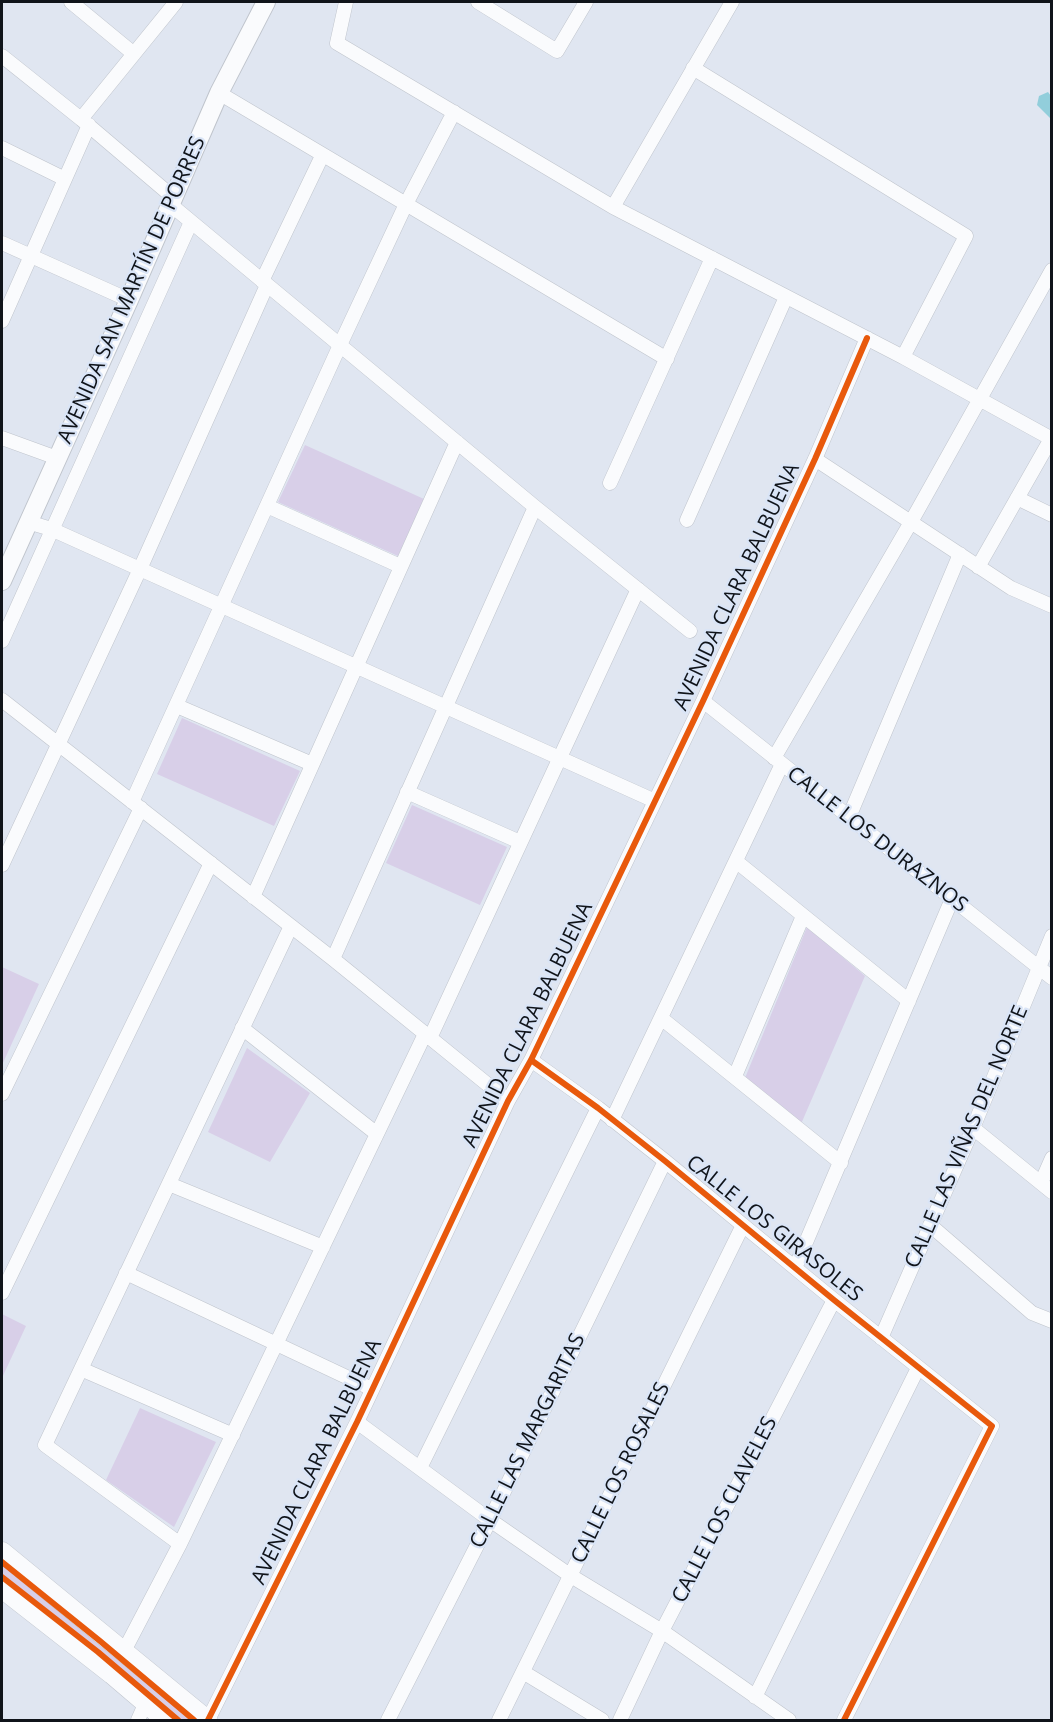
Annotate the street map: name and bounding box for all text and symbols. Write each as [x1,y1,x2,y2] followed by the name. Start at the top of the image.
[53,133,211,447] street label: AVENIDA SAN MARTÍN DE PORRES
[669,459,805,715] street label: AVENIDA CLARA BALBUENA
[782,762,972,918] street label: CALLE LOS DURAZNOS
[458,898,598,1152] street label: AVENIDA CLARA BALBUENA
[900,1002,1034,1272] street label: CALLE LAS VIÑAS DEL NORTE
[681,1150,867,1308] street label: CALLE LOS GIRASOLES
[465,1330,591,1552] street label: CALLE LAS MARGARITAS
[247,1335,387,1589] street label: AVENIDA CLARA BALBUENA
[566,1378,676,1568] street label: CALLE LOS ROSALES
[667,1413,783,1607] street label: CALLE LOS CLAVELES

